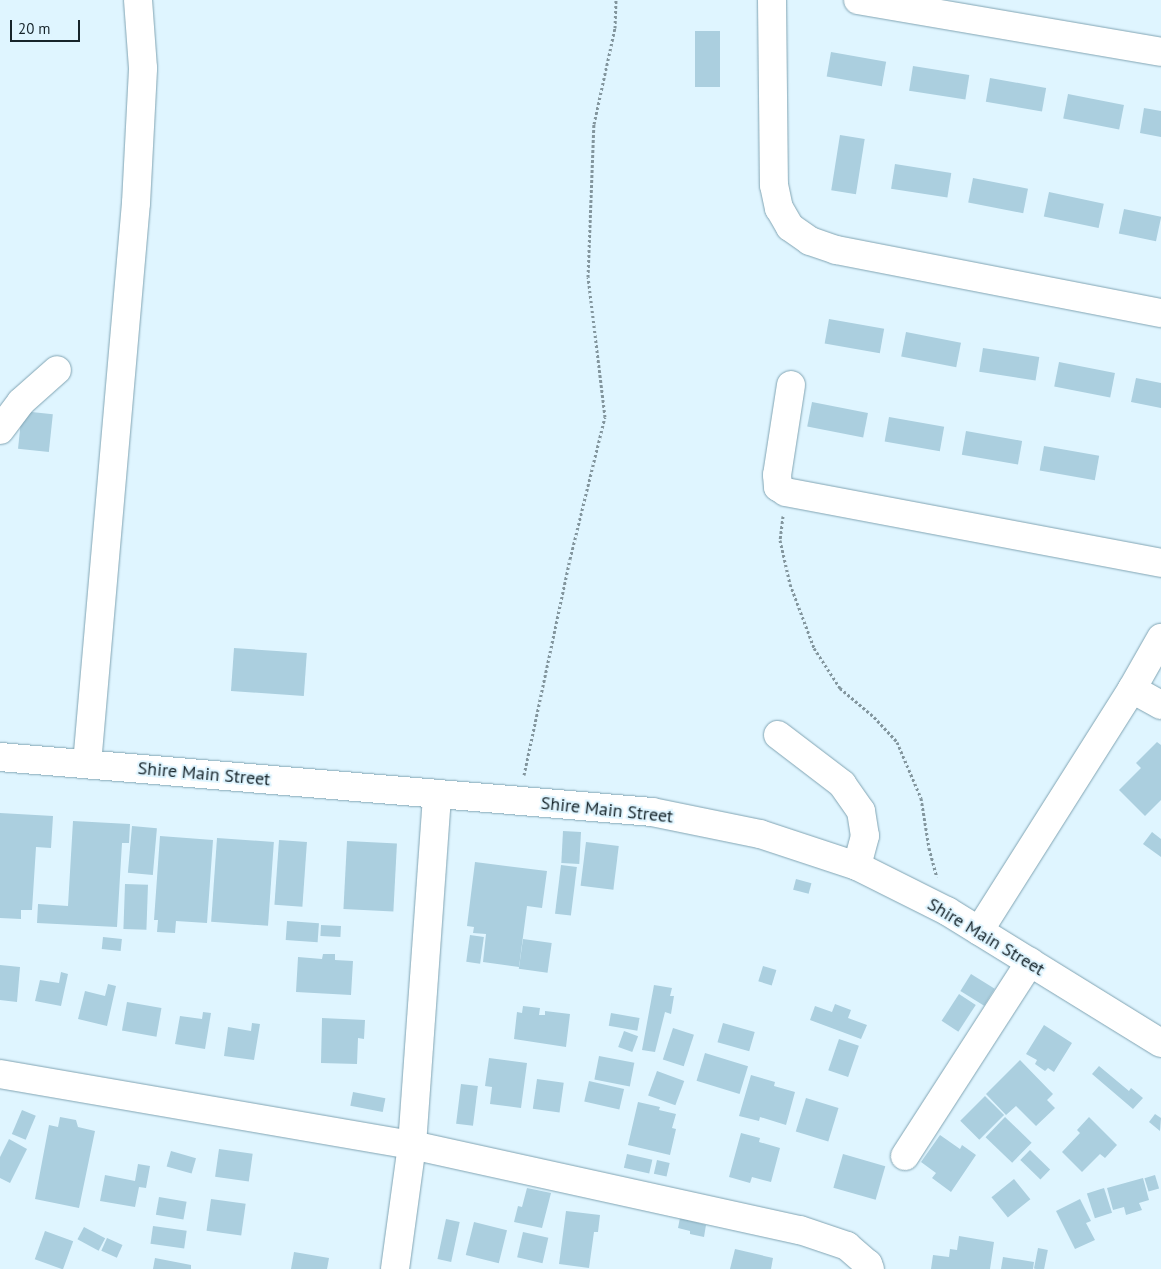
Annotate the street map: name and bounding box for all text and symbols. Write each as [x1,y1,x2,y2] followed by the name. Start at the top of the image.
[12,10,82,42] scale bar
[18,19,51,38] text: 20 m
[137,757,271,791] street label: Shire Main Street
[540,792,674,828] street label: Shire Main Street
[923,894,1049,980] street label: Shire Main Street

